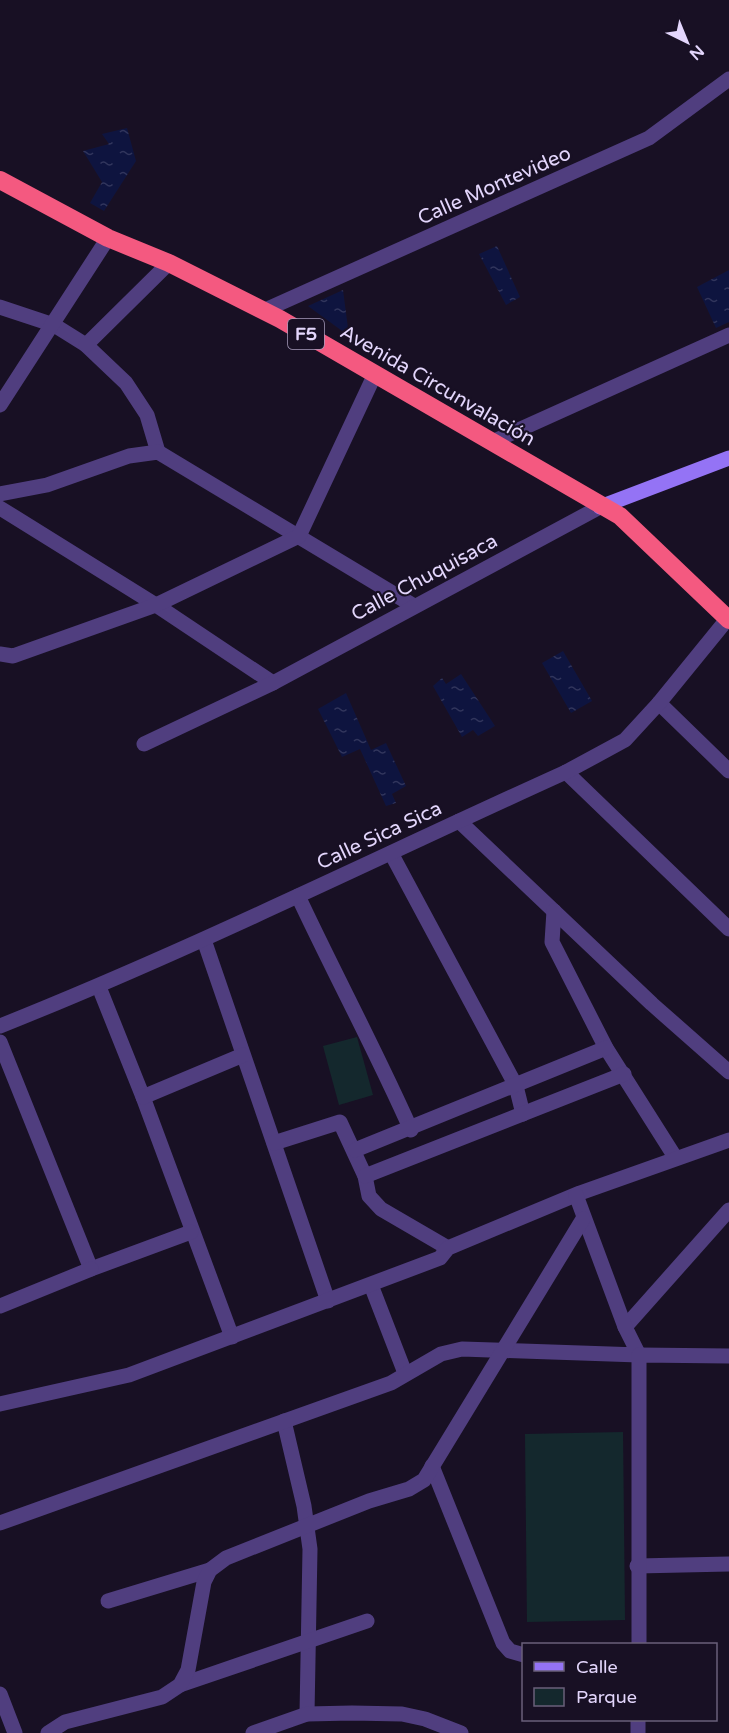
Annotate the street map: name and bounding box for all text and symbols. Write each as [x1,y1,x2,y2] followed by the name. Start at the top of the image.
[657,12,717,72] north arrow
[685,41,708,64] text: N
[414,141,575,230] street label: Calle Montevideo
[288,319,324,349] road number: F5
[336,320,539,452] street label: Avenida Circunvalación
[347,529,502,627] street label: Calle Chuquisaca
[313,797,446,875] street label: Calle Sica Sica
[522,1643,717,1721] legend
[576,1656,618,1678] text: Calle
[576,1686,637,1708] text: Parque

